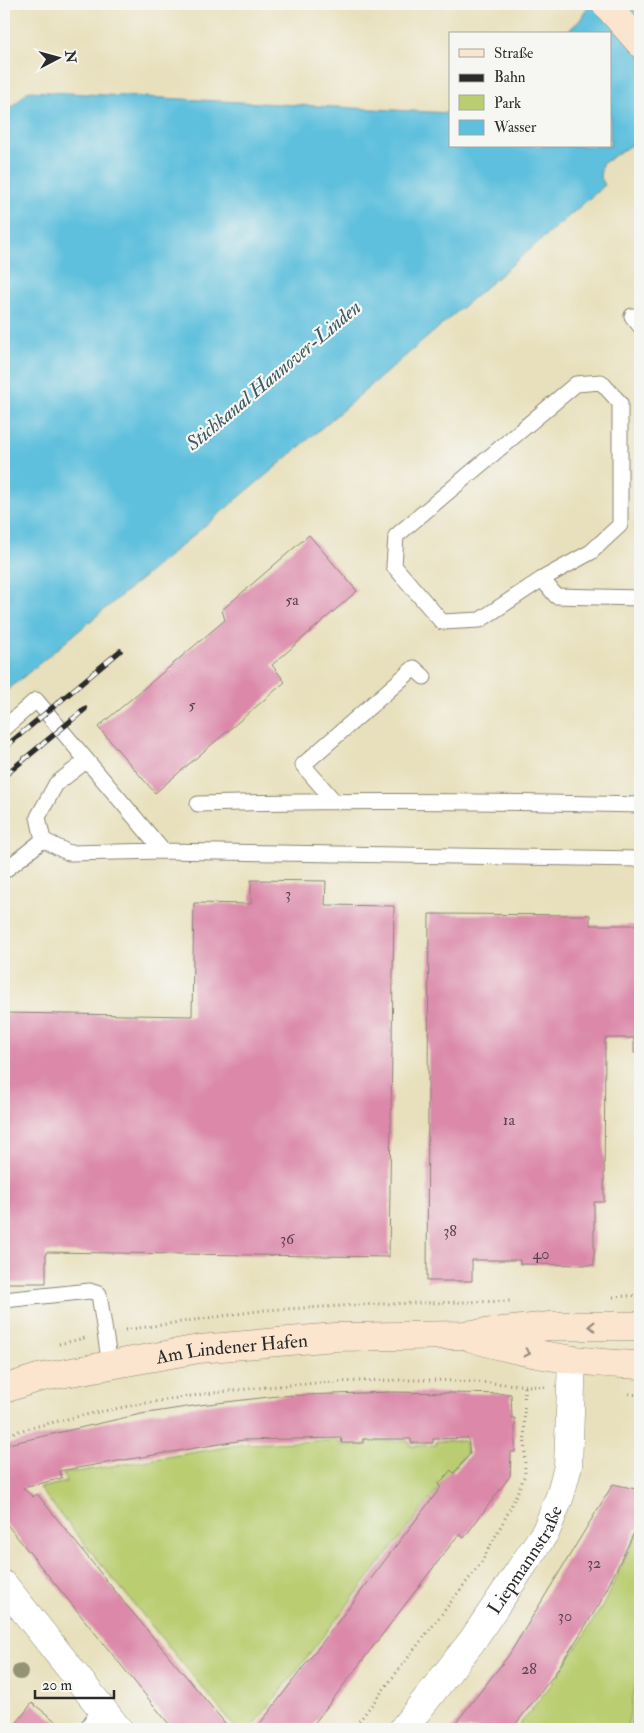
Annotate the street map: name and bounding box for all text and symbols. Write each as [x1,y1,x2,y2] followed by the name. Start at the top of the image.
[32,32,82,82] north arrow
[449,32,612,148] legend
[494,44,533,63] text: Straße
[61,49,80,64] text: N
[494,68,526,87] text: Bahn
[494,94,521,113] text: Park
[493,118,537,137] text: Wasser
[180,295,366,457] water label: Stichkanal Hannover-Linden
[285,590,299,610] house number: 5a
[188,695,196,715] house number: 5
[285,884,291,904] house number: 3
[503,1110,516,1130] house number: 1a
[443,1221,457,1241] house number: 38
[280,1229,295,1249] house number: 36
[533,1244,549,1264] house number: 40
[587,1321,595,1331] one-way arrow
[153,1328,309,1370] street label: Am Lindener Hafen
[523,1347,532,1358] one-way arrow
[482,1502,568,1619] street label: Liepmannstraße
[587,1553,601,1573] house number: 32
[558,1606,572,1626] house number: 30
[521,1659,537,1679] house number: 28
[35,1668,114,1700] scale bar
[42,1676,72,1695] text: 20 m

